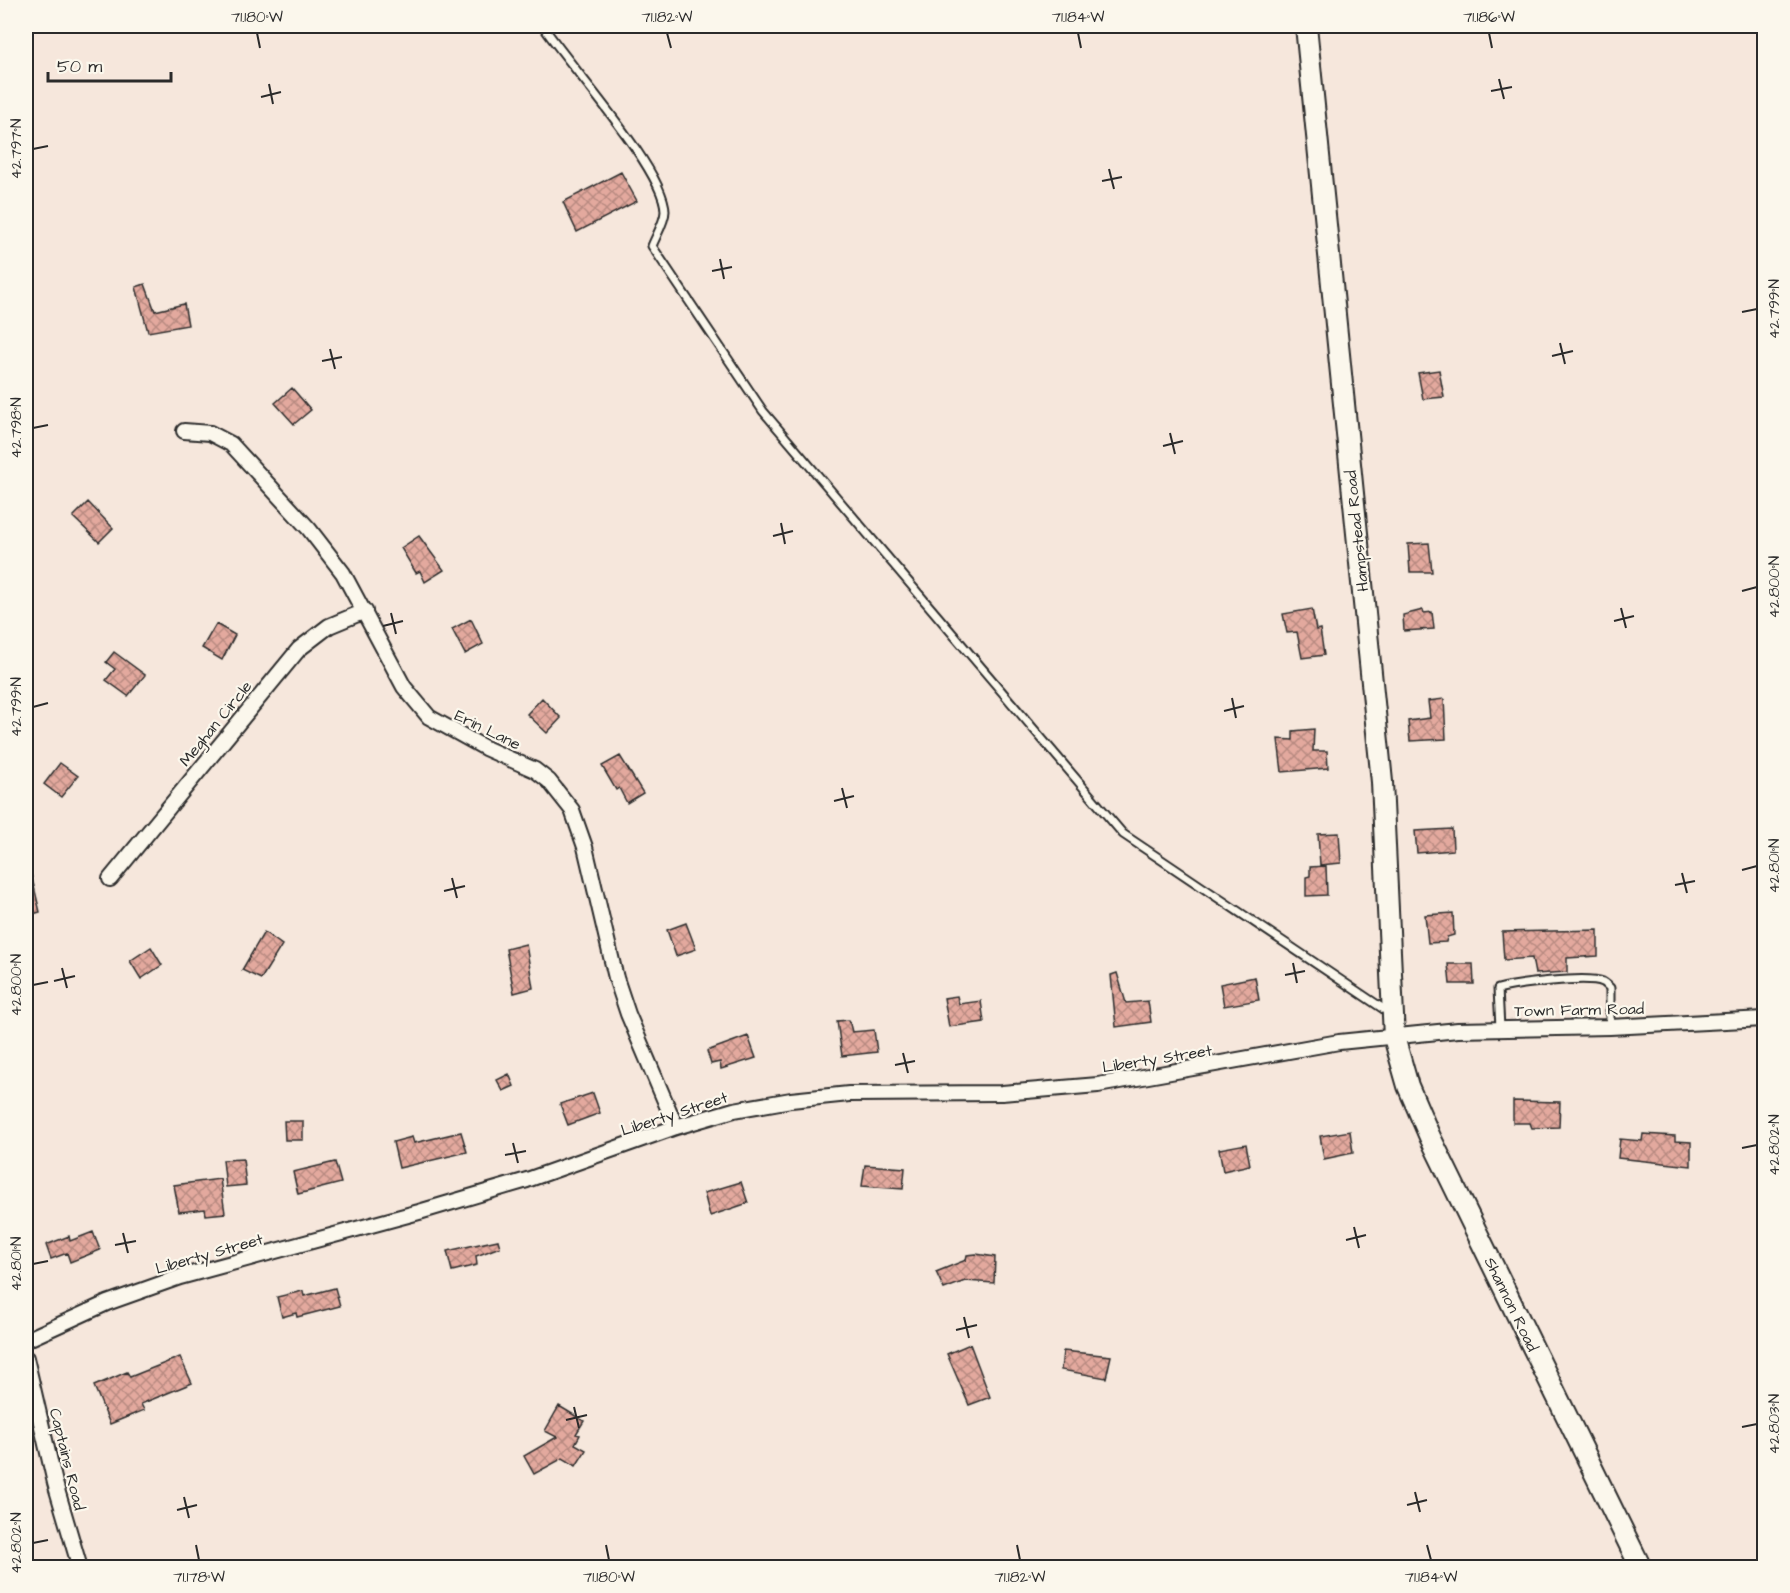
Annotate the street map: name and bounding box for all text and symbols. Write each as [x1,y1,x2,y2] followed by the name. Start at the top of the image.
[231,7,283,28] text: 71.180°W
[642,7,692,28] text: 71.182°W
[1052,7,1104,28] text: 71.184°W
[1463,7,1515,28] text: 71.186°W
[48,45,171,83] scale bar
[57,54,102,79] text: 50 m
[6,119,27,179] text: 42.797°N
[1764,279,1785,339] text: 42.799°N
[6,397,27,459] text: 42.798°N
[1340,469,1374,593] street label: Hampstead Road
[1764,556,1785,618] text: 42.800°N
[174,676,258,772] street label: Meghan Circle
[6,677,27,737] text: 42.799°N
[451,704,525,755] street label: Erin Lane
[1764,839,1785,893] text: 42.801°N
[6,954,27,1016] text: 42.800°N
[1514,998,1644,1022] street label: Town Farm Road
[1101,1039,1214,1080] street label: Liberty Street
[618,1086,731,1143] street label: Liberty Street
[1764,1114,1785,1176] text: 42.802°N
[153,1228,266,1281] street label: Liberty Street
[6,1237,27,1291] text: 42.801°N
[1479,1254,1543,1355] street label: Shannon Road
[1764,1394,1785,1454] text: 42.803°N
[44,1406,90,1513] street label: Captains Road
[6,1512,27,1574] text: 42.802°N
[173,1567,225,1588] text: 71.178°W
[583,1567,635,1588] text: 71.180°W
[995,1567,1045,1588] text: 71.182°W
[1405,1567,1457,1588] text: 71.184°W

